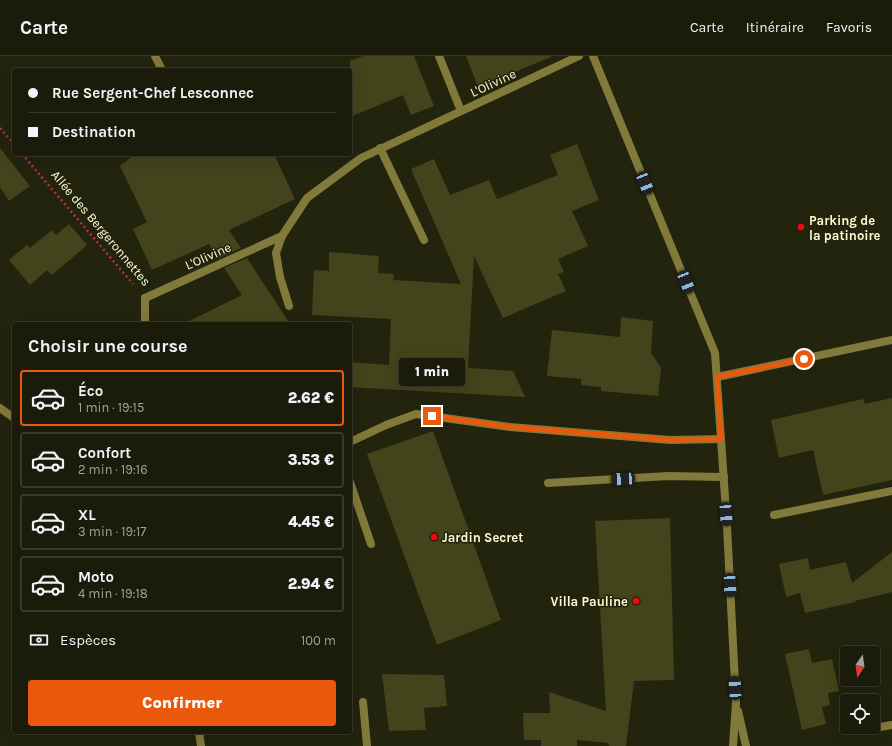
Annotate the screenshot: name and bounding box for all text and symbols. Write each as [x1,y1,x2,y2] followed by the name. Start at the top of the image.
[20,17,68,39] text: Carte
[690,19,724,36] text: Carte
[746,19,804,36] text: Itinéraire
[826,19,872,36] text: Favoris
[468,66,519,100] street label: L'Olivine
[52,84,254,102] text: Rue Sergent-Chef Lesconnec
[52,123,136,141] text: Destination
[48,167,154,289] street label: Allée des Bergeronnettes
[635,170,655,196] car
[809,213,881,243] place label: Parking de la patinoire
[796,222,806,232] marker: Parking de la patinoire
[183,239,234,273] street label: L'Olivine
[676,269,696,295] car
[28,335,187,357] text: Choisir une course
[795,350,813,368] route start
[399,358,465,386] callout: 1 min
[415,364,449,379] text: 1 min
[30,380,66,416] icon: car
[78,382,103,400] text: Éco
[288,389,334,407] text: 2.62 €
[78,400,144,415] text: 1 min · 19:15
[423,407,441,425] route end
[30,442,66,478] icon: car
[78,444,131,462] text: Confort
[288,451,334,469] text: 3.53 €
[78,462,148,477] text: 2 min · 19:16
[611,472,635,486] car
[719,502,733,526] car
[30,504,66,540] icon: car
[78,506,96,524] text: XL
[288,513,334,531] text: 4.45 €
[78,524,146,539] text: 3 min · 19:17
[442,530,523,545] place label: Jardin Secret
[429,532,439,542] marker: Jardin Secret
[30,566,66,602] icon: car
[78,568,114,586] text: Moto
[723,573,737,597] car
[288,575,334,593] text: 2.94 €
[78,586,148,601] text: 4 min · 19:18
[551,594,628,609] place label: Villa Pauline
[631,596,641,606] marker: Villa Pauline
[28,629,50,651] icon: cash
[60,631,116,649] text: Espèces
[301,633,336,648] text: 100 m
[840,646,880,686] north arrow
[840,646,880,734] map controls
[728,676,742,700] car
[28,680,336,726] button: Confirmer
[840,694,880,734] button: locate

